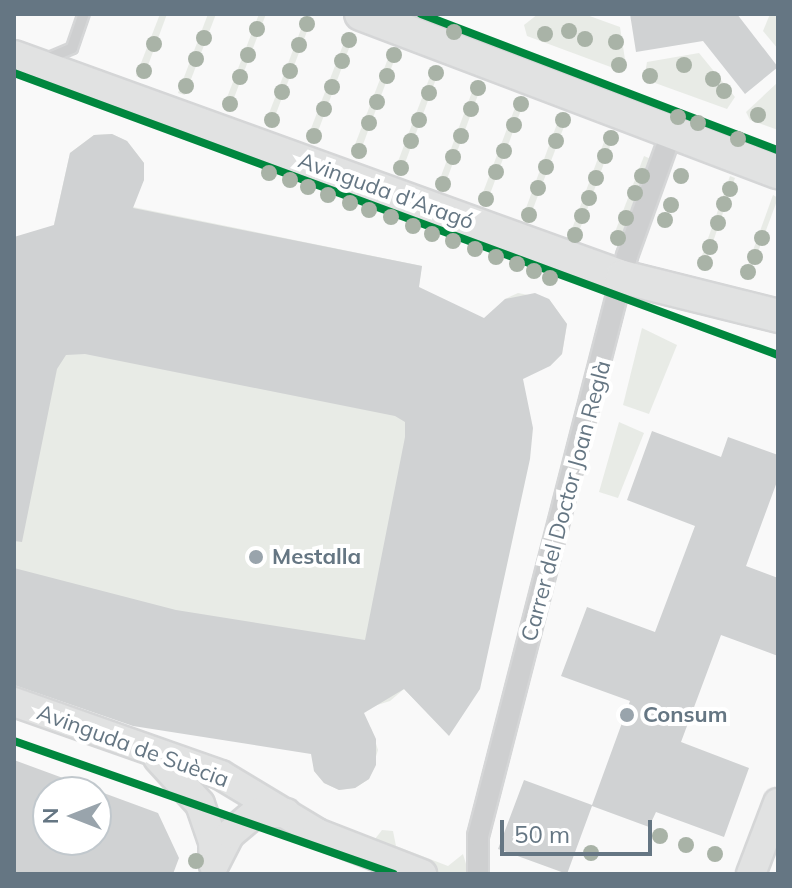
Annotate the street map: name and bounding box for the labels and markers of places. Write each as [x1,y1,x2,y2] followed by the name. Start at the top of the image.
[272,544,361,570] place label: Mestalla
[247,548,265,566] marker: Mestalla
[643,702,728,728] place label: Consum
[618,706,636,724] marker: Consum

